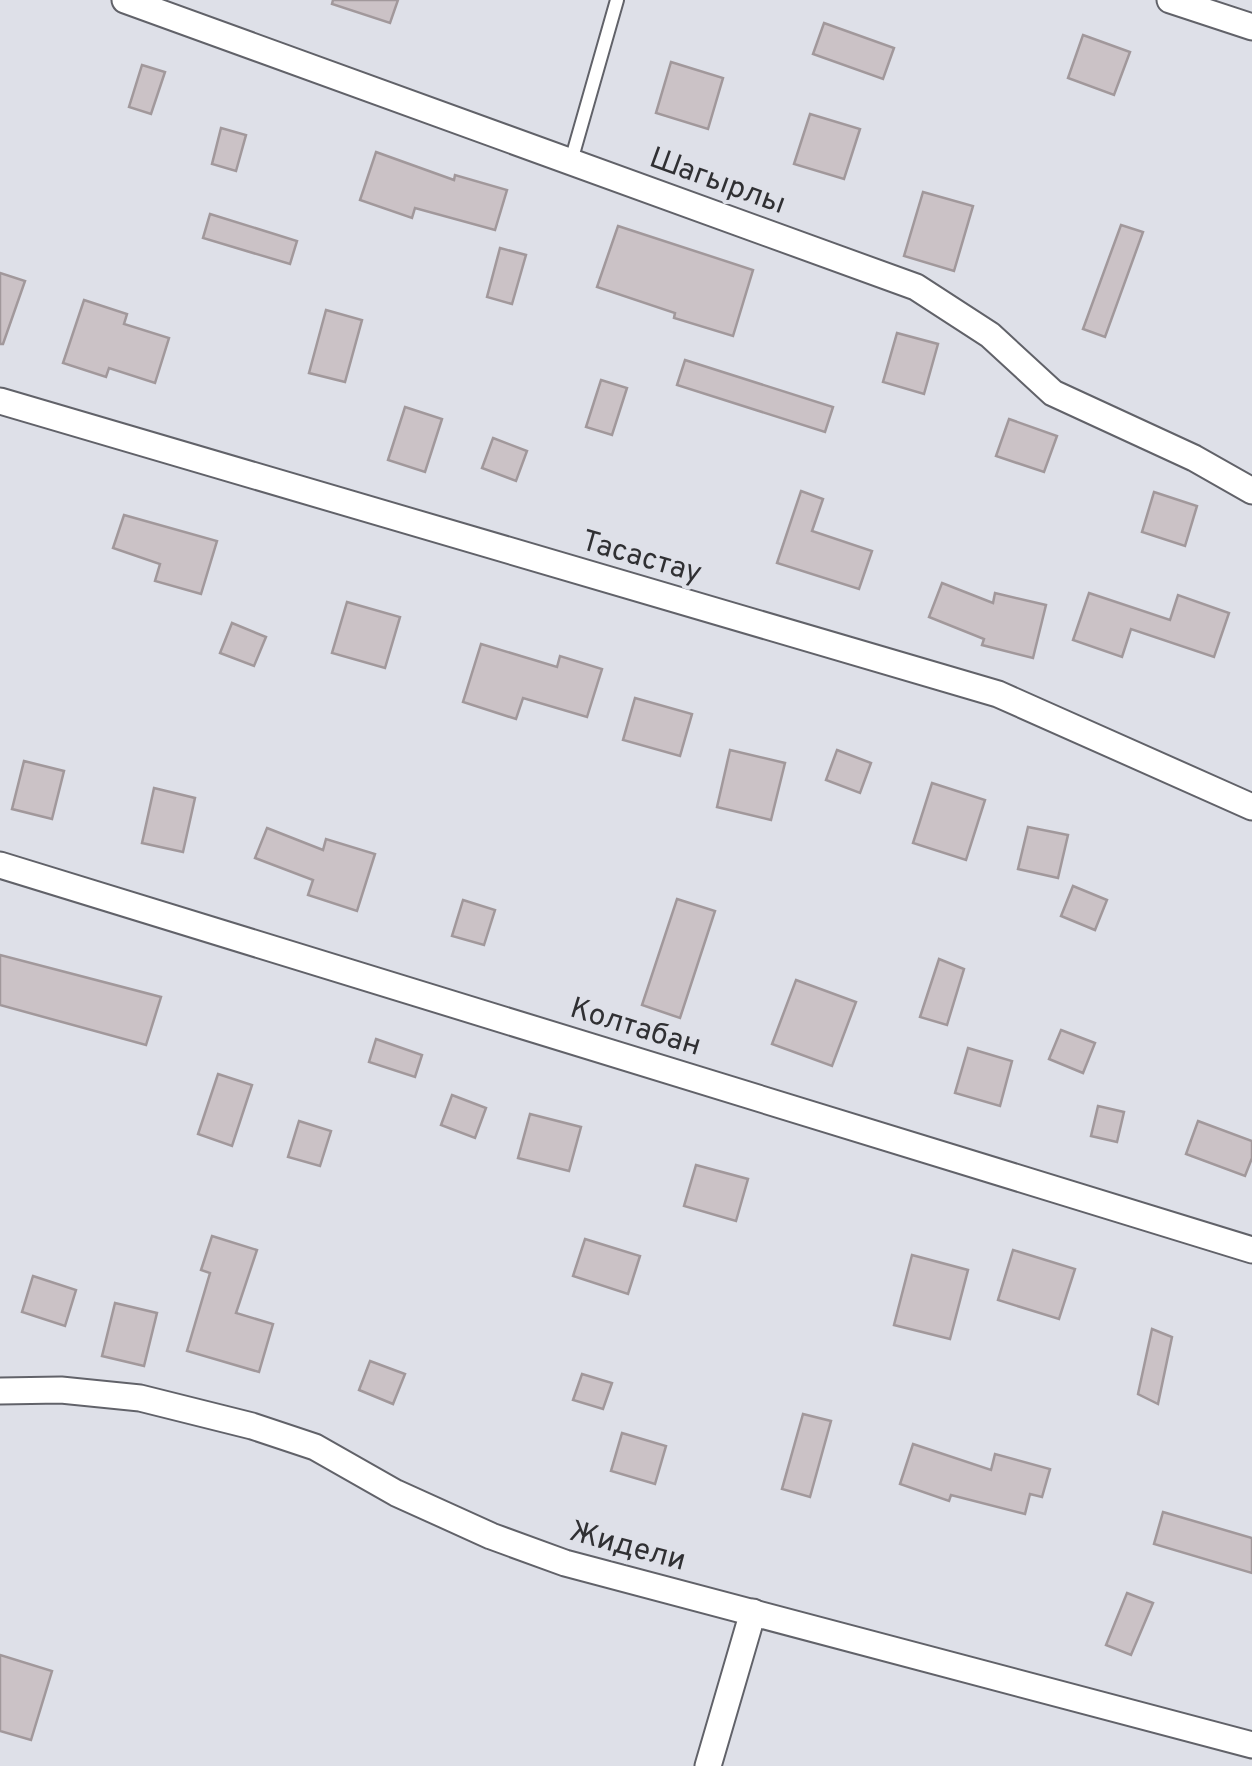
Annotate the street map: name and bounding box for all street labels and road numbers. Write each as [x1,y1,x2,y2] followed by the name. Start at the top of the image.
[644,141,790,224] street label: Шагырлы
[577,524,706,593] street label: Тасастау
[565,991,705,1066] street label: Колтабан
[565,1514,689,1581] street label: Жидели

